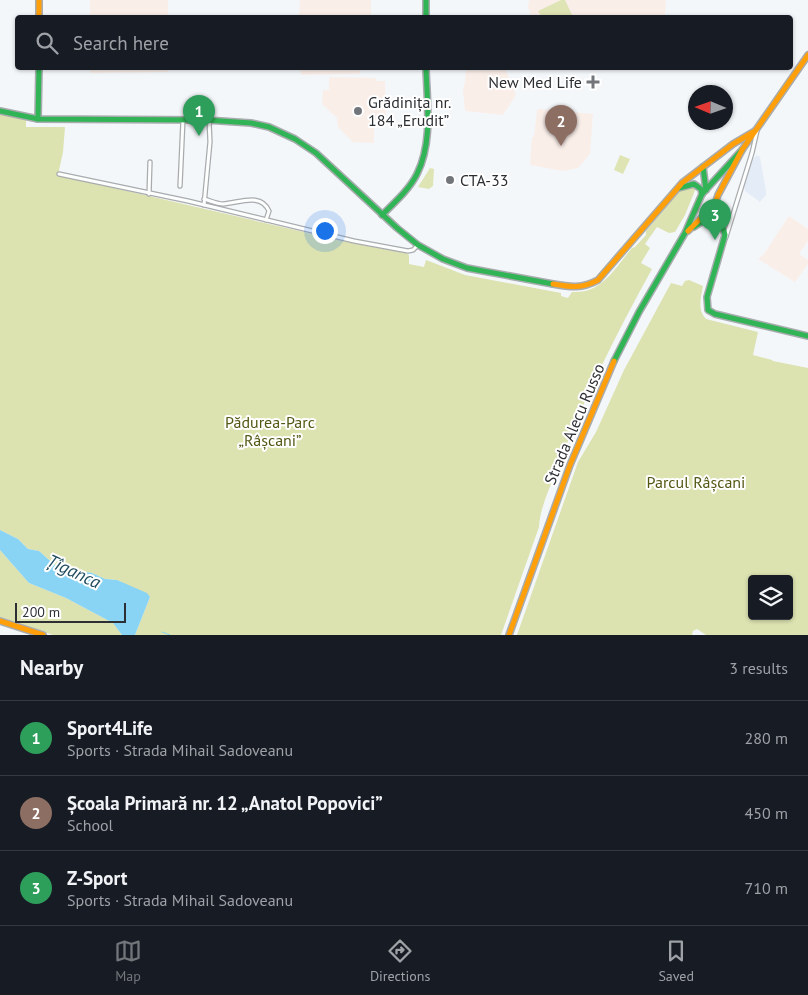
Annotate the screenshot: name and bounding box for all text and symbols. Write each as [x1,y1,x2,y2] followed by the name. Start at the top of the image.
[15,15,793,70] search box
[33,29,61,57] icon: search
[73,31,169,55] text: Search here
[488,72,582,92] place label: New Med Life
[586,75,600,89] marker: New Med Life
[688,85,733,130] north arrow
[368,92,451,130] place label: Grădinița nr. 184 „Erudit”
[183,95,215,136] pin: 1
[352,105,364,117] marker: Grădinița nr. 184 „Erudit”
[545,105,577,146] pin: 2
[460,170,508,190] place label: CTA-33
[444,174,456,186] marker: CTA-33
[699,199,731,240] pin: 3
[312,218,338,244] your location
[539,360,609,488] street label: Strada Alecu Russo
[225,412,315,450] park label: Pădurea-Parc „Râșcani”
[647,472,745,492] park label: Parcul Râșcani
[43,549,105,593] water label: Țîganca
[748,575,793,620] map controls
[748,575,793,620] button: layers
[15,600,126,623] scale bar
[22,603,60,621] text: 200 m
[20,654,83,681] text: Nearby
[729,658,788,678] text: 3 results
[67,716,153,740] text: Sport4Life
[31,728,41,748] text: 1
[745,728,788,748] text: 280 m
[67,740,293,760] text: Sports · Strada Mihail Sadoveanu
[67,791,383,815] text: Școala Primară nr. 12 „Anatol Popovici”
[31,803,41,823] text: 2
[745,803,788,823] text: 450 m
[67,815,113,835] text: School
[67,866,127,890] text: Z-Sport
[31,878,41,898] text: 3
[745,878,788,898] text: 710 m
[67,890,293,910] text: Sports · Strada Mihail Sadoveanu
[114,937,142,985] tab: Map
[370,937,430,985] tab: Directions
[658,937,694,985] tab: Saved

